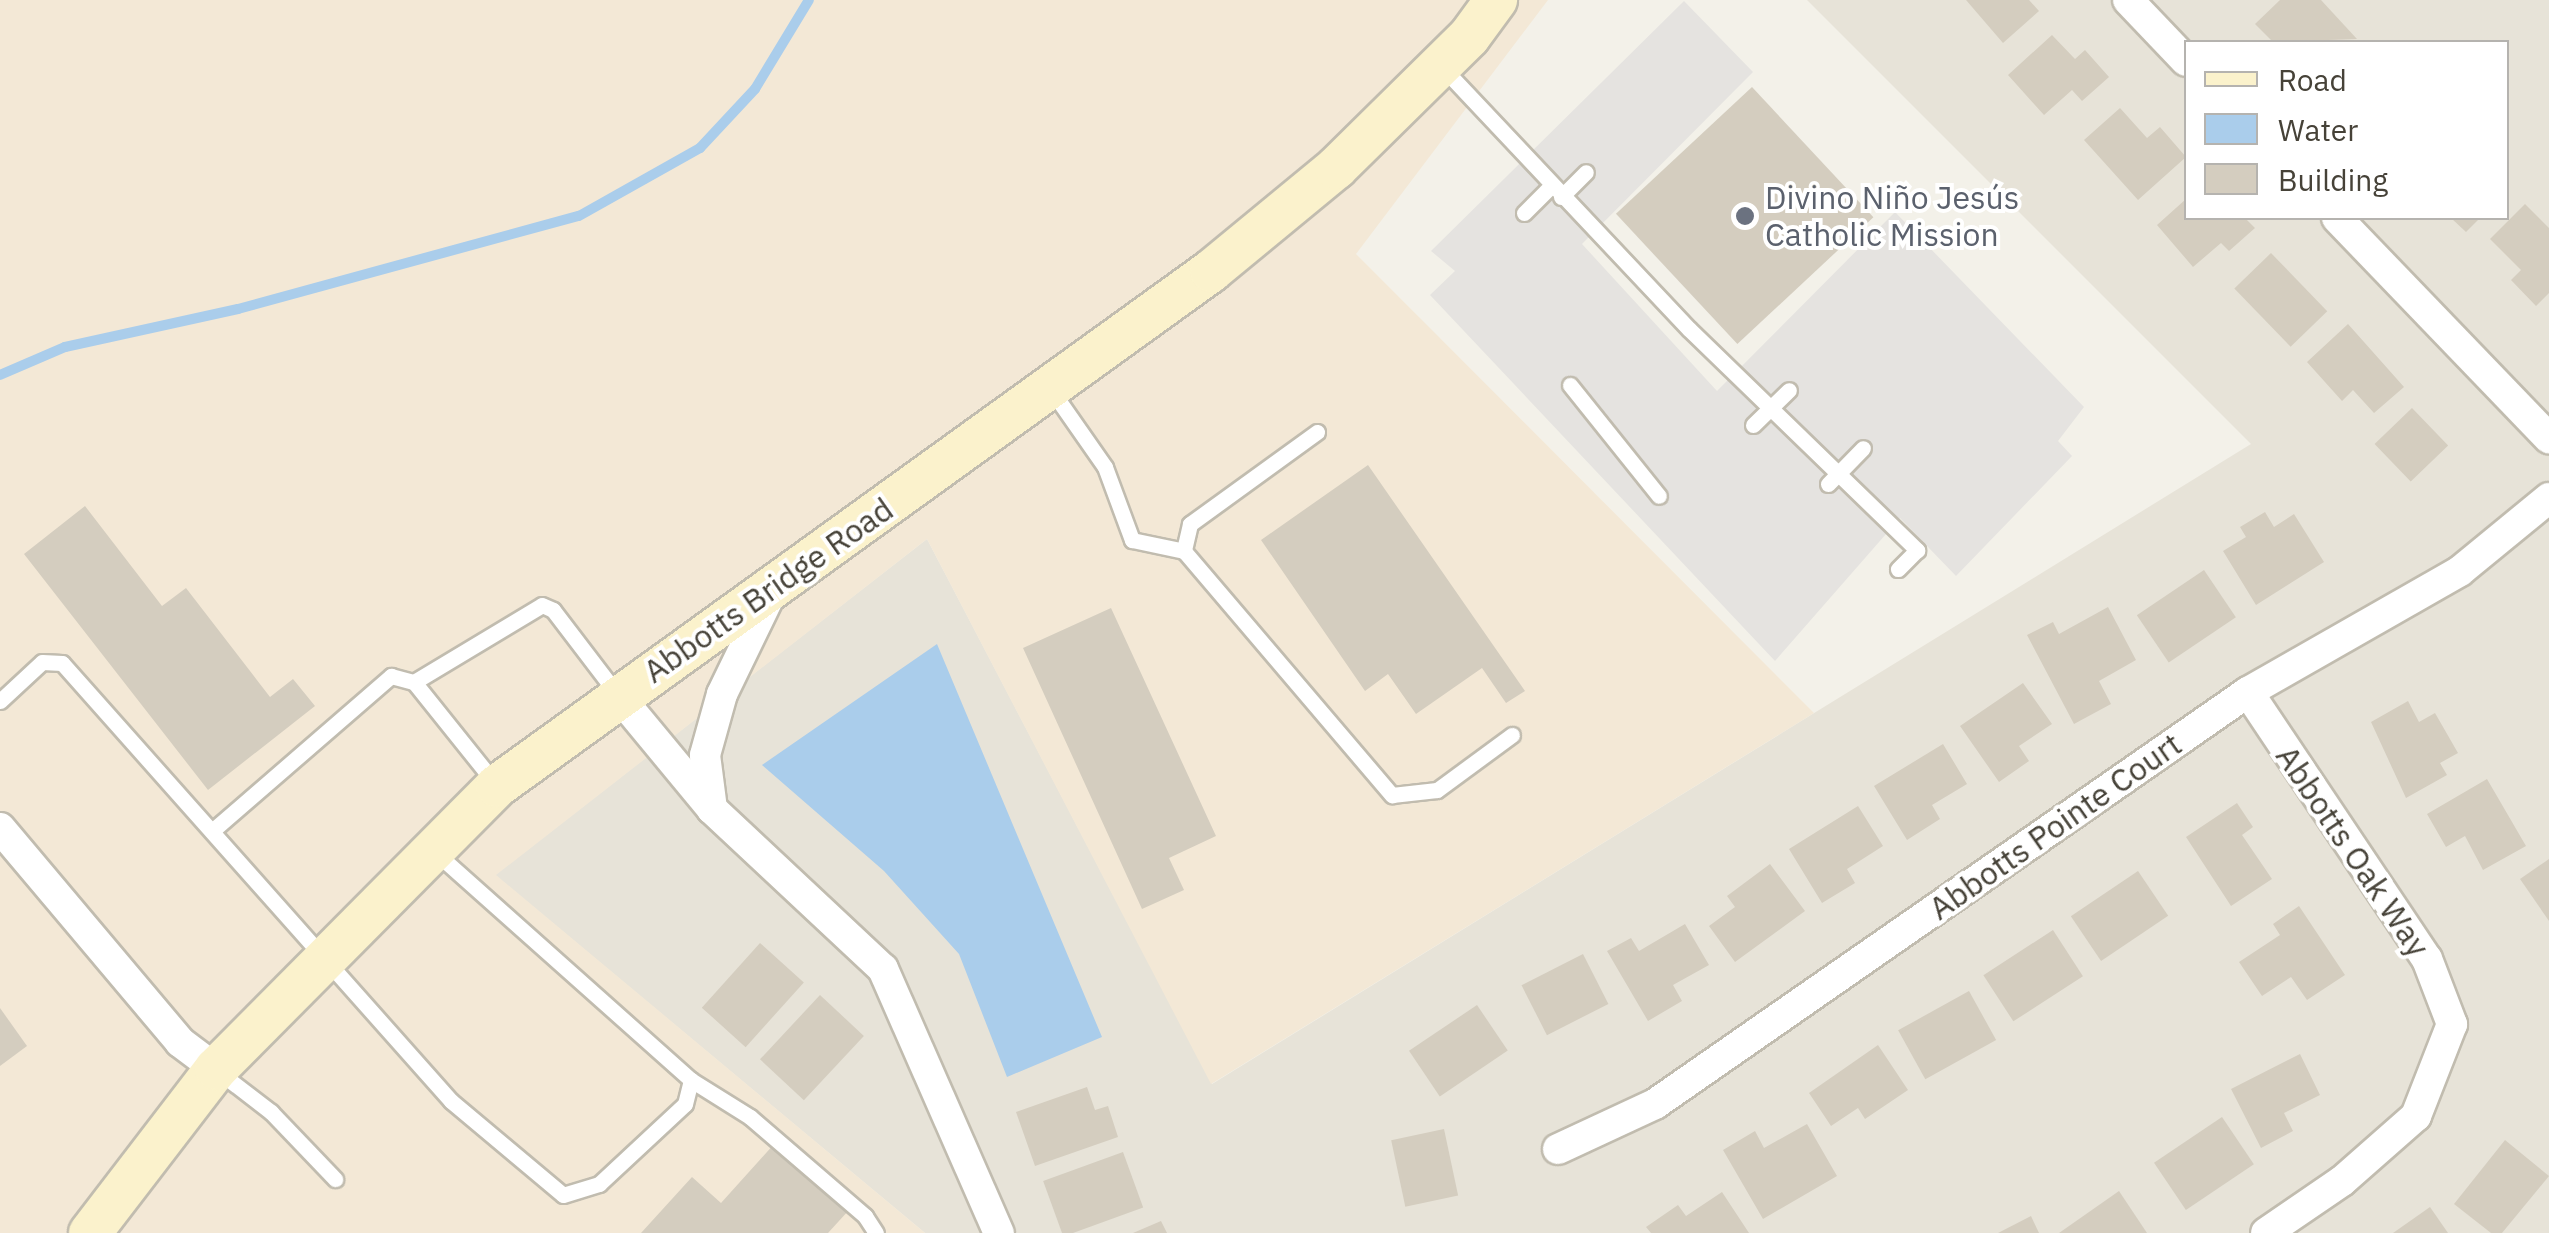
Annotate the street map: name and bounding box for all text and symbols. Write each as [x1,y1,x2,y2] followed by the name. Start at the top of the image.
[2184,40,2509,220] legend
[2278,60,2347,99] text: Road
[2278,110,2358,149] text: Water
[2278,160,2388,199] text: Building
[1765,179,2019,254] place label: Divino Niño Jesús Catholic Mission
[1734,205,1756,227] marker: Divino Niño Jesús Catholic Mission
[636,490,900,690] street label: Abbotts Bridge Road
[1922,725,2188,927] street label: Abbotts Pointe Court
[2268,738,2438,964] street label: Abbotts Oak Way

